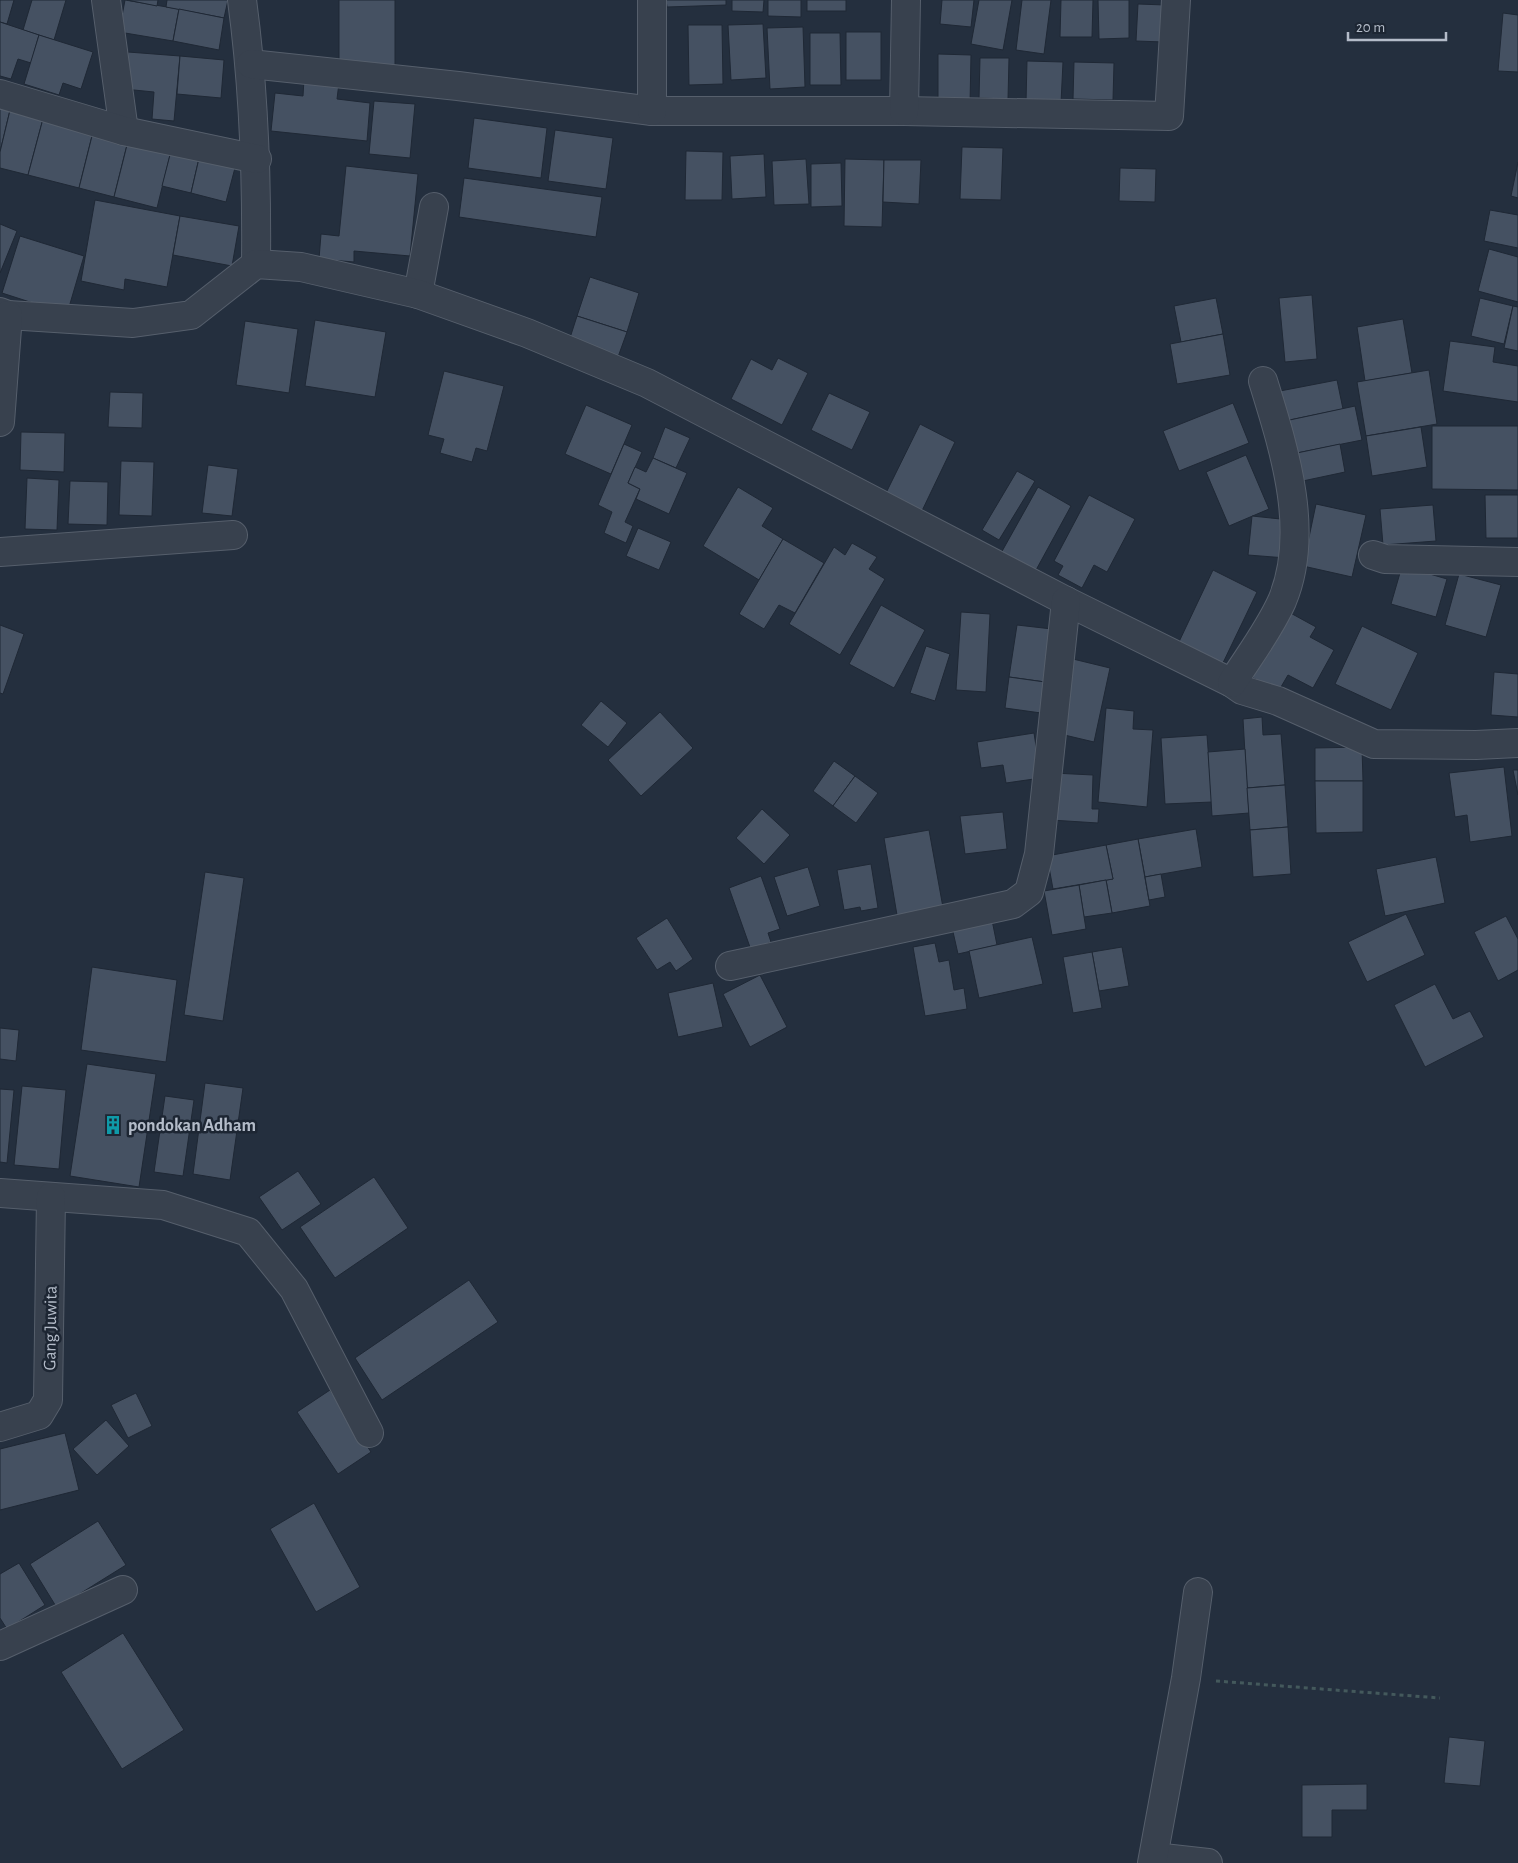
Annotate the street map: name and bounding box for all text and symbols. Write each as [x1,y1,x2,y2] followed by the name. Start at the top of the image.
[1348,10,1446,42] scale bar
[1356,20,1385,35] text: 20 m
[102,1114,124,1136] building icon: pondokan Adham
[128,1117,256,1135] place label: pondokan Adham
[41,1286,61,1371] street label: Gang Juwita

